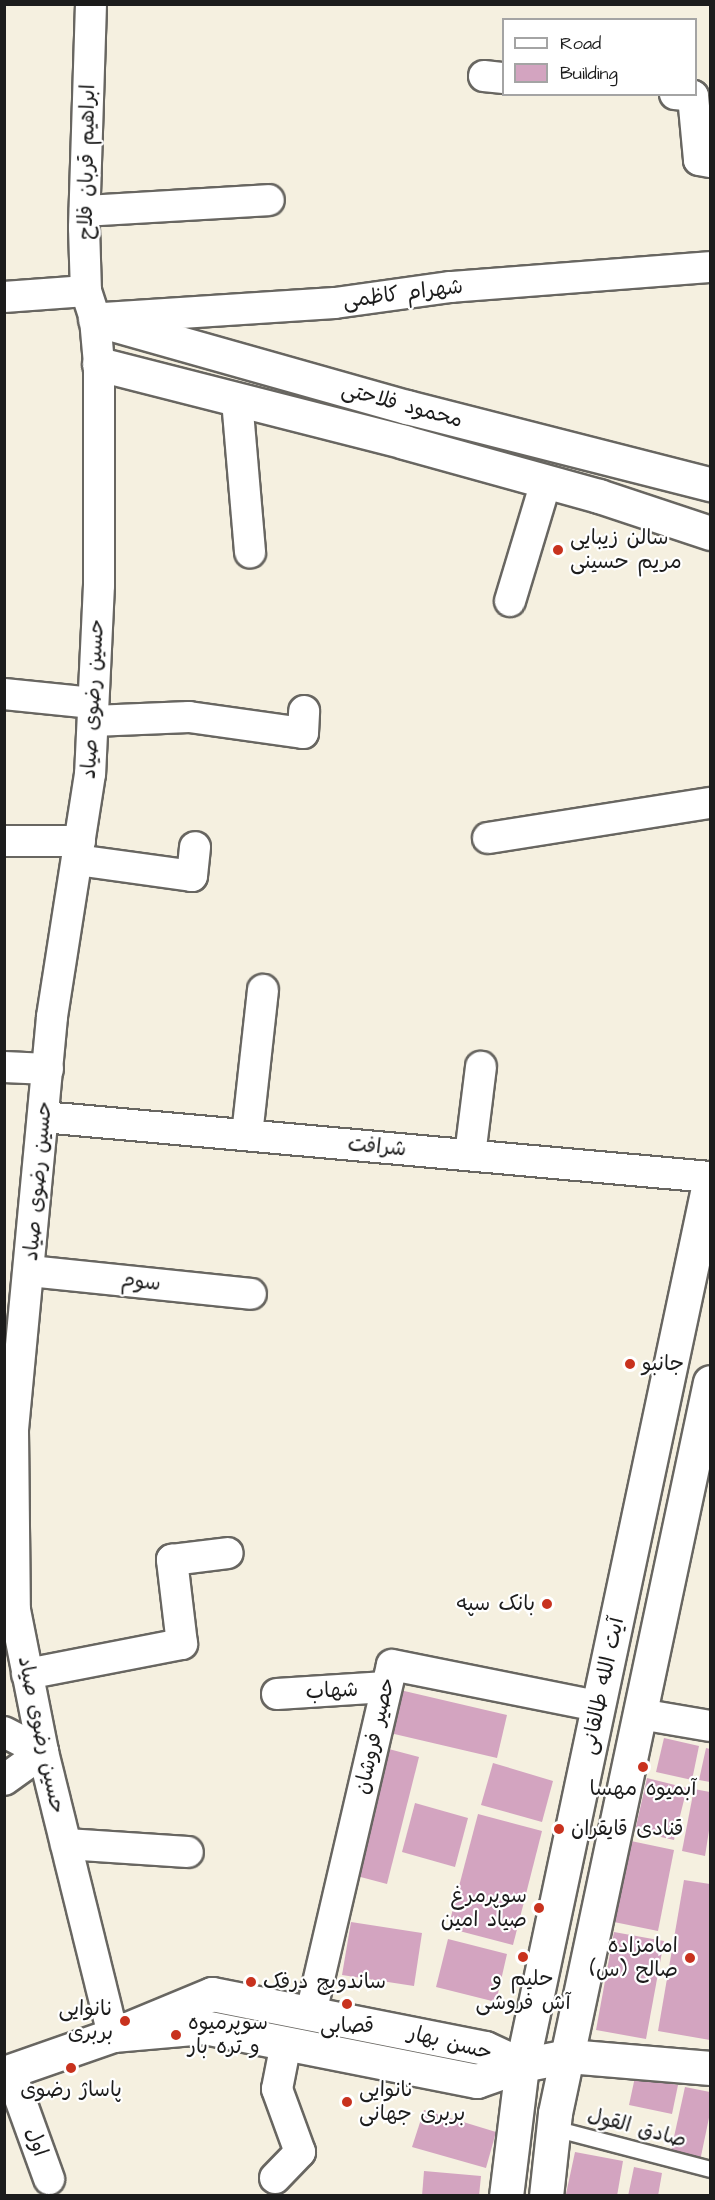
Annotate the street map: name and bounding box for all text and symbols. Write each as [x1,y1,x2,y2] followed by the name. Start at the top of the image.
[502,18,697,96] legend
[560,31,601,56] text: Road
[560,61,618,86] text: Building
[73,84,101,240] street label: ابراهیم قربان فلاح
[342,274,464,314] street label: شهرام کاظمی
[339,377,465,433] street label: محمود فلاحتی
[570,525,682,575] place label: سالن زیبایی مریم حسینی
[551,543,565,557] marker: سالن زیبایی مریم حسینی
[76,618,110,780] street label: حسین رضوی صیاد
[18,1100,58,1262] street label: حسین رضوی صیاد
[347,1132,407,1162] street label: شرافت
[120,1267,162,1297] street label: سوم
[642,1351,684,1377] place label: جانبو
[623,1357,637,1371] marker: جانبو
[456,1591,535,1617] place label: بانک سپه
[540,1597,554,1611] marker: بانک سپه
[576,1615,630,1757] street label: آیت الله طالقانی
[12,1654,70,1816] street label: حسین رضوی صیاد
[349,1675,401,1797] street label: حصیر فروشان
[305,1677,359,1705] street label: شهاب
[636,1760,650,1774] marker: آبمیوه مهسا
[590,1776,696,1802] place label: آبمیوه مهسا
[571,1816,684,1842] place label: قنادی قایقران
[552,1822,566,1836] marker: قنادی قایقران
[441,1883,527,1933] place label: سوپرمرغ صیاد امین
[532,1901,546,1915] marker: سوپرمرغ صیاد امین
[590,1933,678,1983] place label: امامزاده صالح (س)
[516,1950,530,1964] marker: حلیم و آش فروشی
[683,1951,697,1965] marker: امامزاده صالح (س)
[475,1966,571,2016] place label: حلیم و آش فروشی
[263,1969,386,1995] place label: ساندویچ درفک
[244,1975,258,1989] marker: ساندویچ درفک
[58,1996,113,2046] place label: نانوایی بربری
[340,1997,354,2011] marker: قصابی
[188,2010,268,2060] place label: سوپرمیوه و تره بار
[320,2013,374,2039] place label: قصابی
[118,2014,132,2028] marker: نانوایی بربری
[405,2020,495,2066] street label: حسن بهار
[169,2028,183,2042] marker: سوپرمیوه و تره بار
[64,2061,78,2075] marker: پاساژ رضوی
[20,2077,122,2103] place label: پاساژ رضوی
[359,2077,465,2127] place label: نانوایی بربری جهانی
[340,2095,354,2109] marker: نانوایی بربری جهانی
[585,2103,689,2153] street label: صادق القول
[19,2124,53,2160] street label: اول

